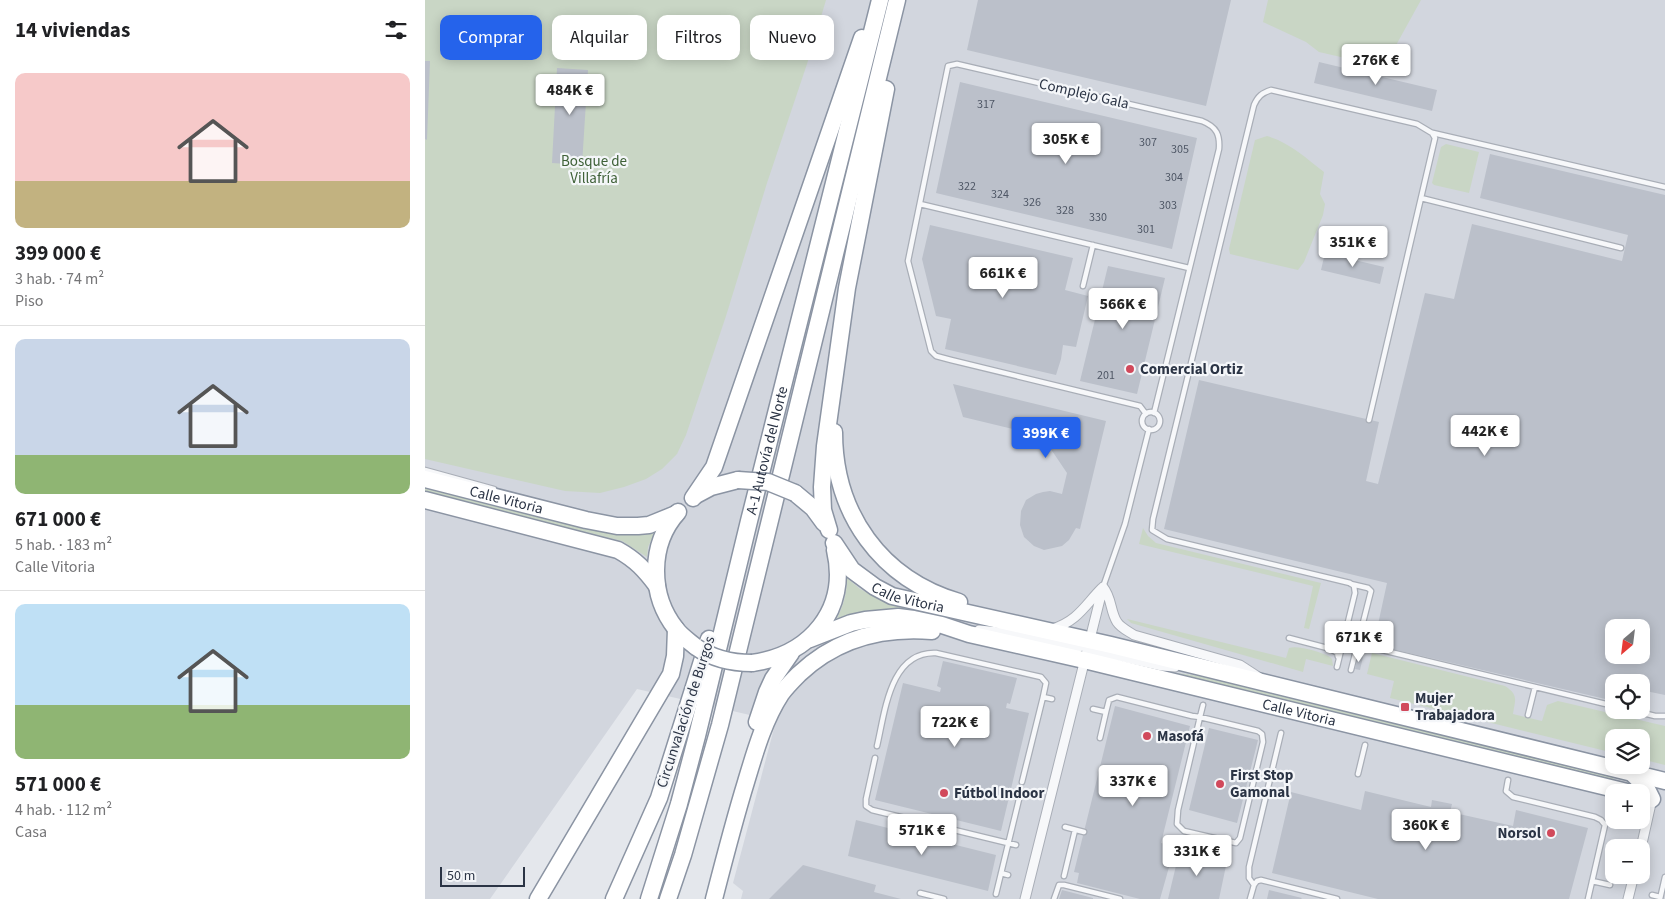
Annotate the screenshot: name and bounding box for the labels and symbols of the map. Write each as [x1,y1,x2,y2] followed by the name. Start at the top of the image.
[1335,44,1417,86] pin: 276K €
[1037,73,1131,115] street label: Complejo Gala
[529,74,611,116] pin: 484K €
[977,96,995,113] house number: 317
[1025,122,1107,165] pin: 305K €
[1139,134,1157,151] house number: 307
[1171,141,1189,158] house number: 305
[561,151,627,189] park label: Bosque de Villafría
[1165,169,1183,186] house number: 304
[958,178,976,195] house number: 322
[991,186,1009,203] house number: 324
[1023,194,1041,211] house number: 326
[1159,197,1177,214] house number: 303
[1056,202,1074,219] house number: 328
[1089,209,1107,226] house number: 330
[1137,221,1155,238] house number: 301
[1312,226,1394,268] pin: 351K €
[962,256,1044,299] pin: 661K €
[1082,288,1164,330] pin: 566K €
[1140,359,1243,380] place label: Comercial Ortiz
[1124,363,1136,375] marker: Comercial Ortiz
[1097,367,1115,384] house number: 201
[741,384,793,517] street label: A-1 Autovía del Norte
[1444,414,1526,457] pin: 442K €
[1005,416,1087,459] pin: 399K €
[467,480,545,519] street label: Calle Vitoria
[868,576,946,618] street label: Calle Vitoria
[1605,619,1650,664] north arrow
[1318,620,1400,663] pin: 671K €
[652,633,720,791] street label: Circunvalación de Burgos
[1415,688,1495,726] place label: Mujer Trabajadora
[1260,693,1338,731] street label: Calle Vitoria
[1399,701,1411,713] marker: Mujer Trabajadora
[914,706,996,748] pin: 722K €
[1157,726,1204,747] place label: Masofá
[1141,730,1153,742] marker: Masofá
[1092,764,1174,807] pin: 337K €
[1230,765,1294,803] place label: First Stop Gamonal
[1214,778,1226,790] marker: First Stop Gamonal
[954,783,1044,804] place label: Fútbol Indoor
[938,787,950,799] marker: Fútbol Indoor
[1385,808,1467,851] pin: 360K €
[881,814,963,856] pin: 571K €
[1498,823,1542,844] place label: Norsol
[1545,827,1557,839] marker: Norsol
[1156,834,1238,877] pin: 331K €
[440,864,525,887] scale bar

